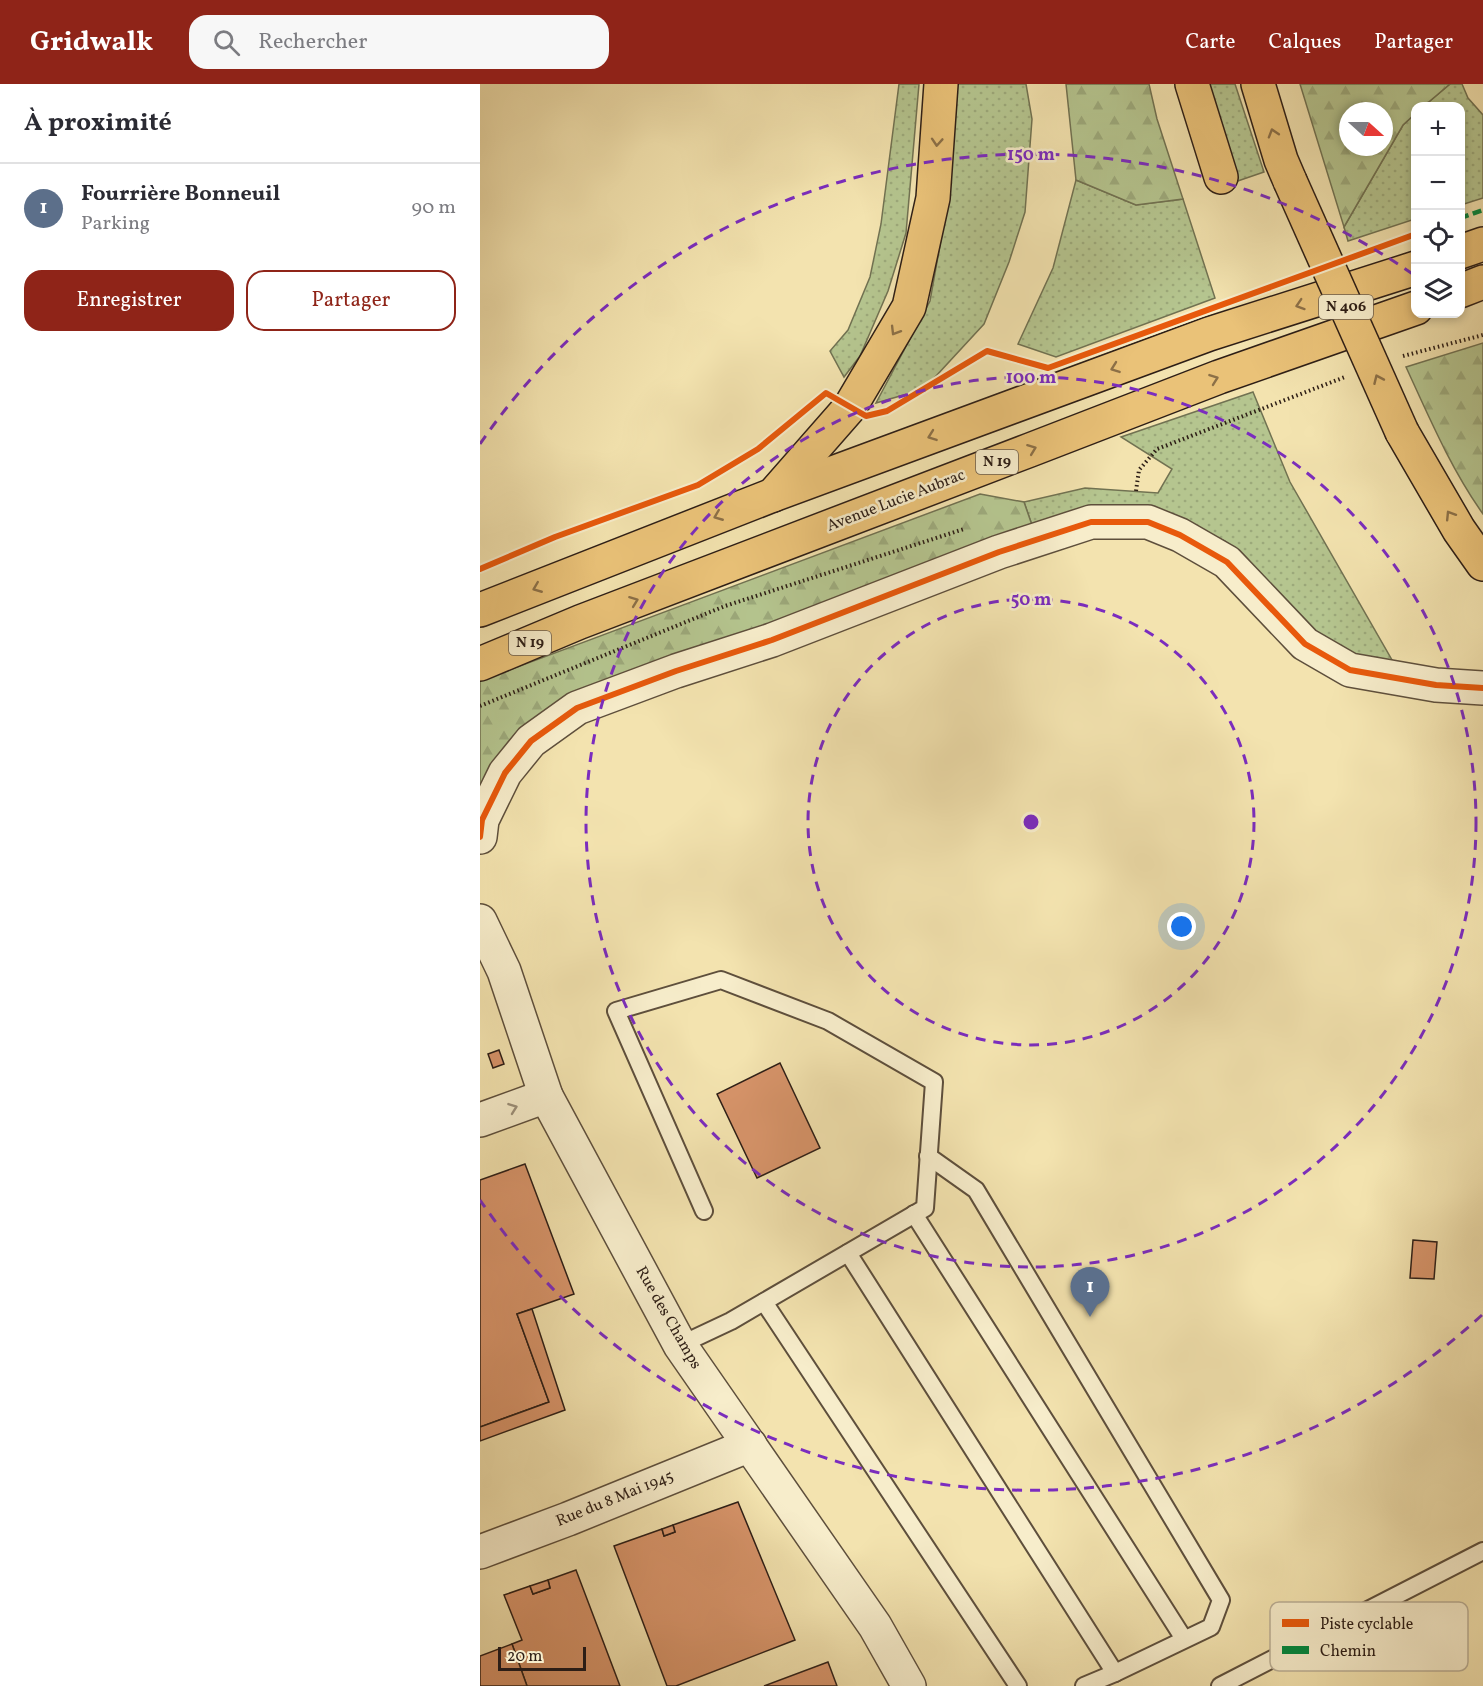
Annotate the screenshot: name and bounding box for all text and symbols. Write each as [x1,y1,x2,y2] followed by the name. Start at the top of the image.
[189,15,609,69] search box
[30,23,153,62] text: Gridwalk
[210,26,243,59] icon: search
[258,27,367,58] text: Rechercher
[1185,28,1236,57] text: Carte
[1269,28,1341,57] text: Calques
[1374,28,1453,57] text: Partager
[1339,102,1393,156] north arrow
[1411,102,1465,318] map controls
[1411,102,1465,156] button: +
[24,105,172,141] text: À proximité
[1268,128,1280,139] one-way arrow
[931,138,944,147] one-way arrow
[1007,143,1055,168] text: 150 m
[1411,156,1465,210] button: −
[81,179,280,210] text: Fourrière Bonneuil
[39,194,48,222] text: 1
[412,194,456,222] text: 90 m
[81,210,150,238] text: Parking
[1411,210,1465,264] button: locate
[1411,264,1465,318] button: layers
[24,270,234,331] button: Enregistrer
[246,270,456,331] button: Partager
[1319,295,1373,319] road number: N 406
[1295,298,1306,310] one-way arrow
[891,325,903,335] one-way arrow
[1110,361,1121,374] one-way arrow
[1006,366,1056,391] text: 100 m
[1209,374,1219,387] one-way arrow
[1373,374,1385,385] one-way arrow
[927,428,938,441] one-way arrow
[1026,443,1037,456] one-way arrow
[976,450,1018,474] road number: N 19
[824,464,968,538] street label: Avenue Lucie Aubrac
[713,509,724,521] one-way arrow
[1446,511,1458,521] one-way arrow
[532,580,543,593] one-way arrow
[1011,588,1051,613] text: 50 m
[628,595,639,608] one-way arrow
[509,631,551,655] road number: N 19
[1021,812,1041,832] centre of rings
[1167,912,1196,941] your location
[507,1102,518,1115] one-way arrow
[630,1262,706,1374] street label: Rue des Champs
[1070,1268,1110,1317] pin: 1
[553,1465,677,1533] street label: Rue du 8 Mai 1945
[1270,1602,1468,1671] legend
[1320,1614,1413,1636] text: Piste cyclable
[1320,1641,1376,1663] text: Chemin
[498,1644,586,1672] scale bar
[507,1646,542,1668] text: 20 m

